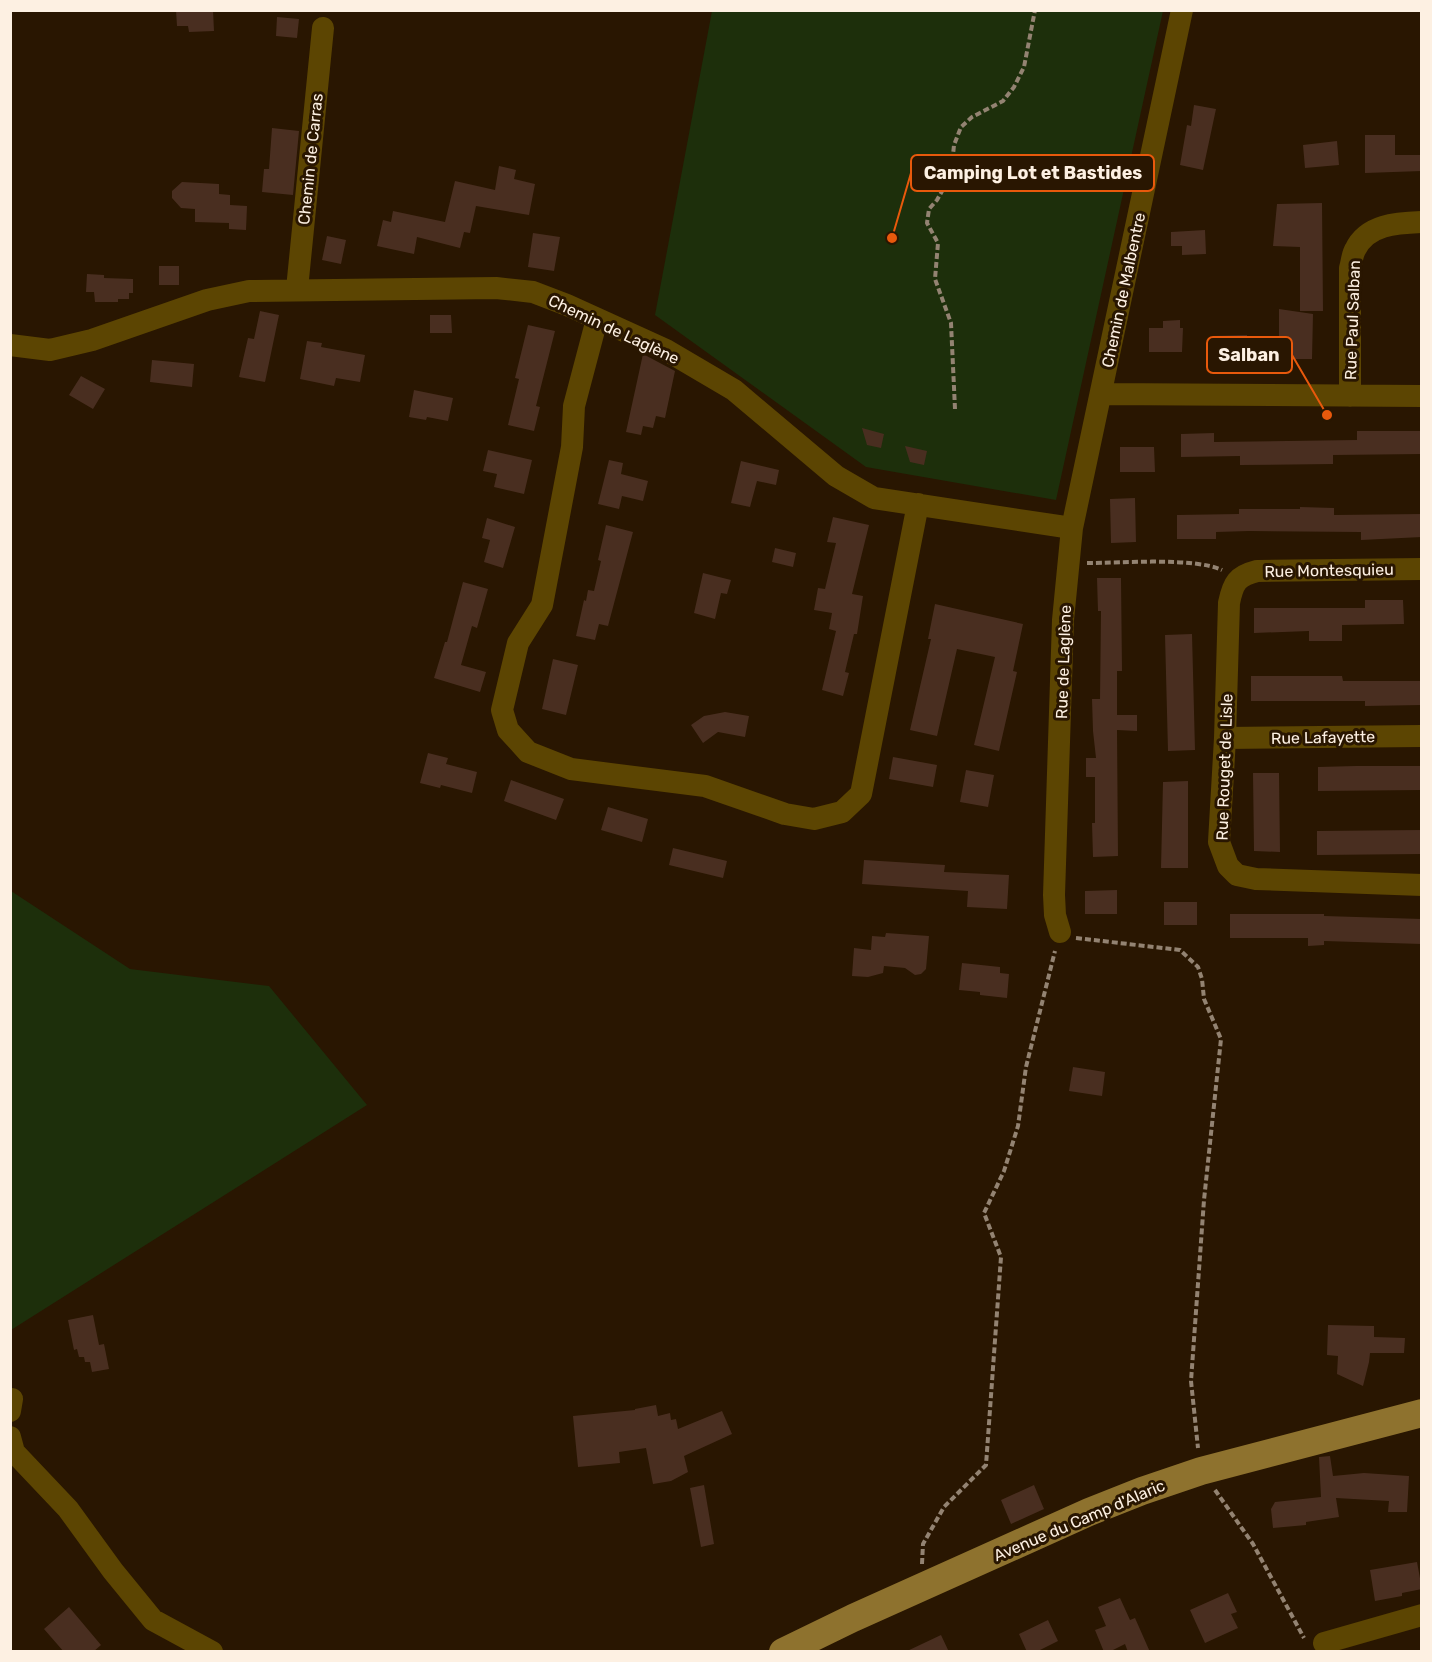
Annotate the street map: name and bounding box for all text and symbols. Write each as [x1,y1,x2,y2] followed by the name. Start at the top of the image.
[294,92,327,226] street label: Chemin de Carras
[911,155,1154,191] callout: Camping Lot et Bastides
[924,162,1142,184] text: Camping Lot et Bastides
[1098,211,1149,369] street label: Chemin de Malbentre
[1341,260,1364,380] street label: Rue Paul Salban
[545,291,682,368] street label: Chemin de Laglène
[1207,337,1292,373] callout: Salban
[1218,344,1280,366] text: Salban
[1264,560,1394,581] street label: Rue Montesquieu
[1052,605,1075,719] street label: Rue de Laglène
[1212,693,1237,841] street label: Rue Rouget de Lisle
[1271,727,1375,748] street label: Rue Lafayette
[991,1476,1168,1565] street label: Avenue du Camp d'Alaric

